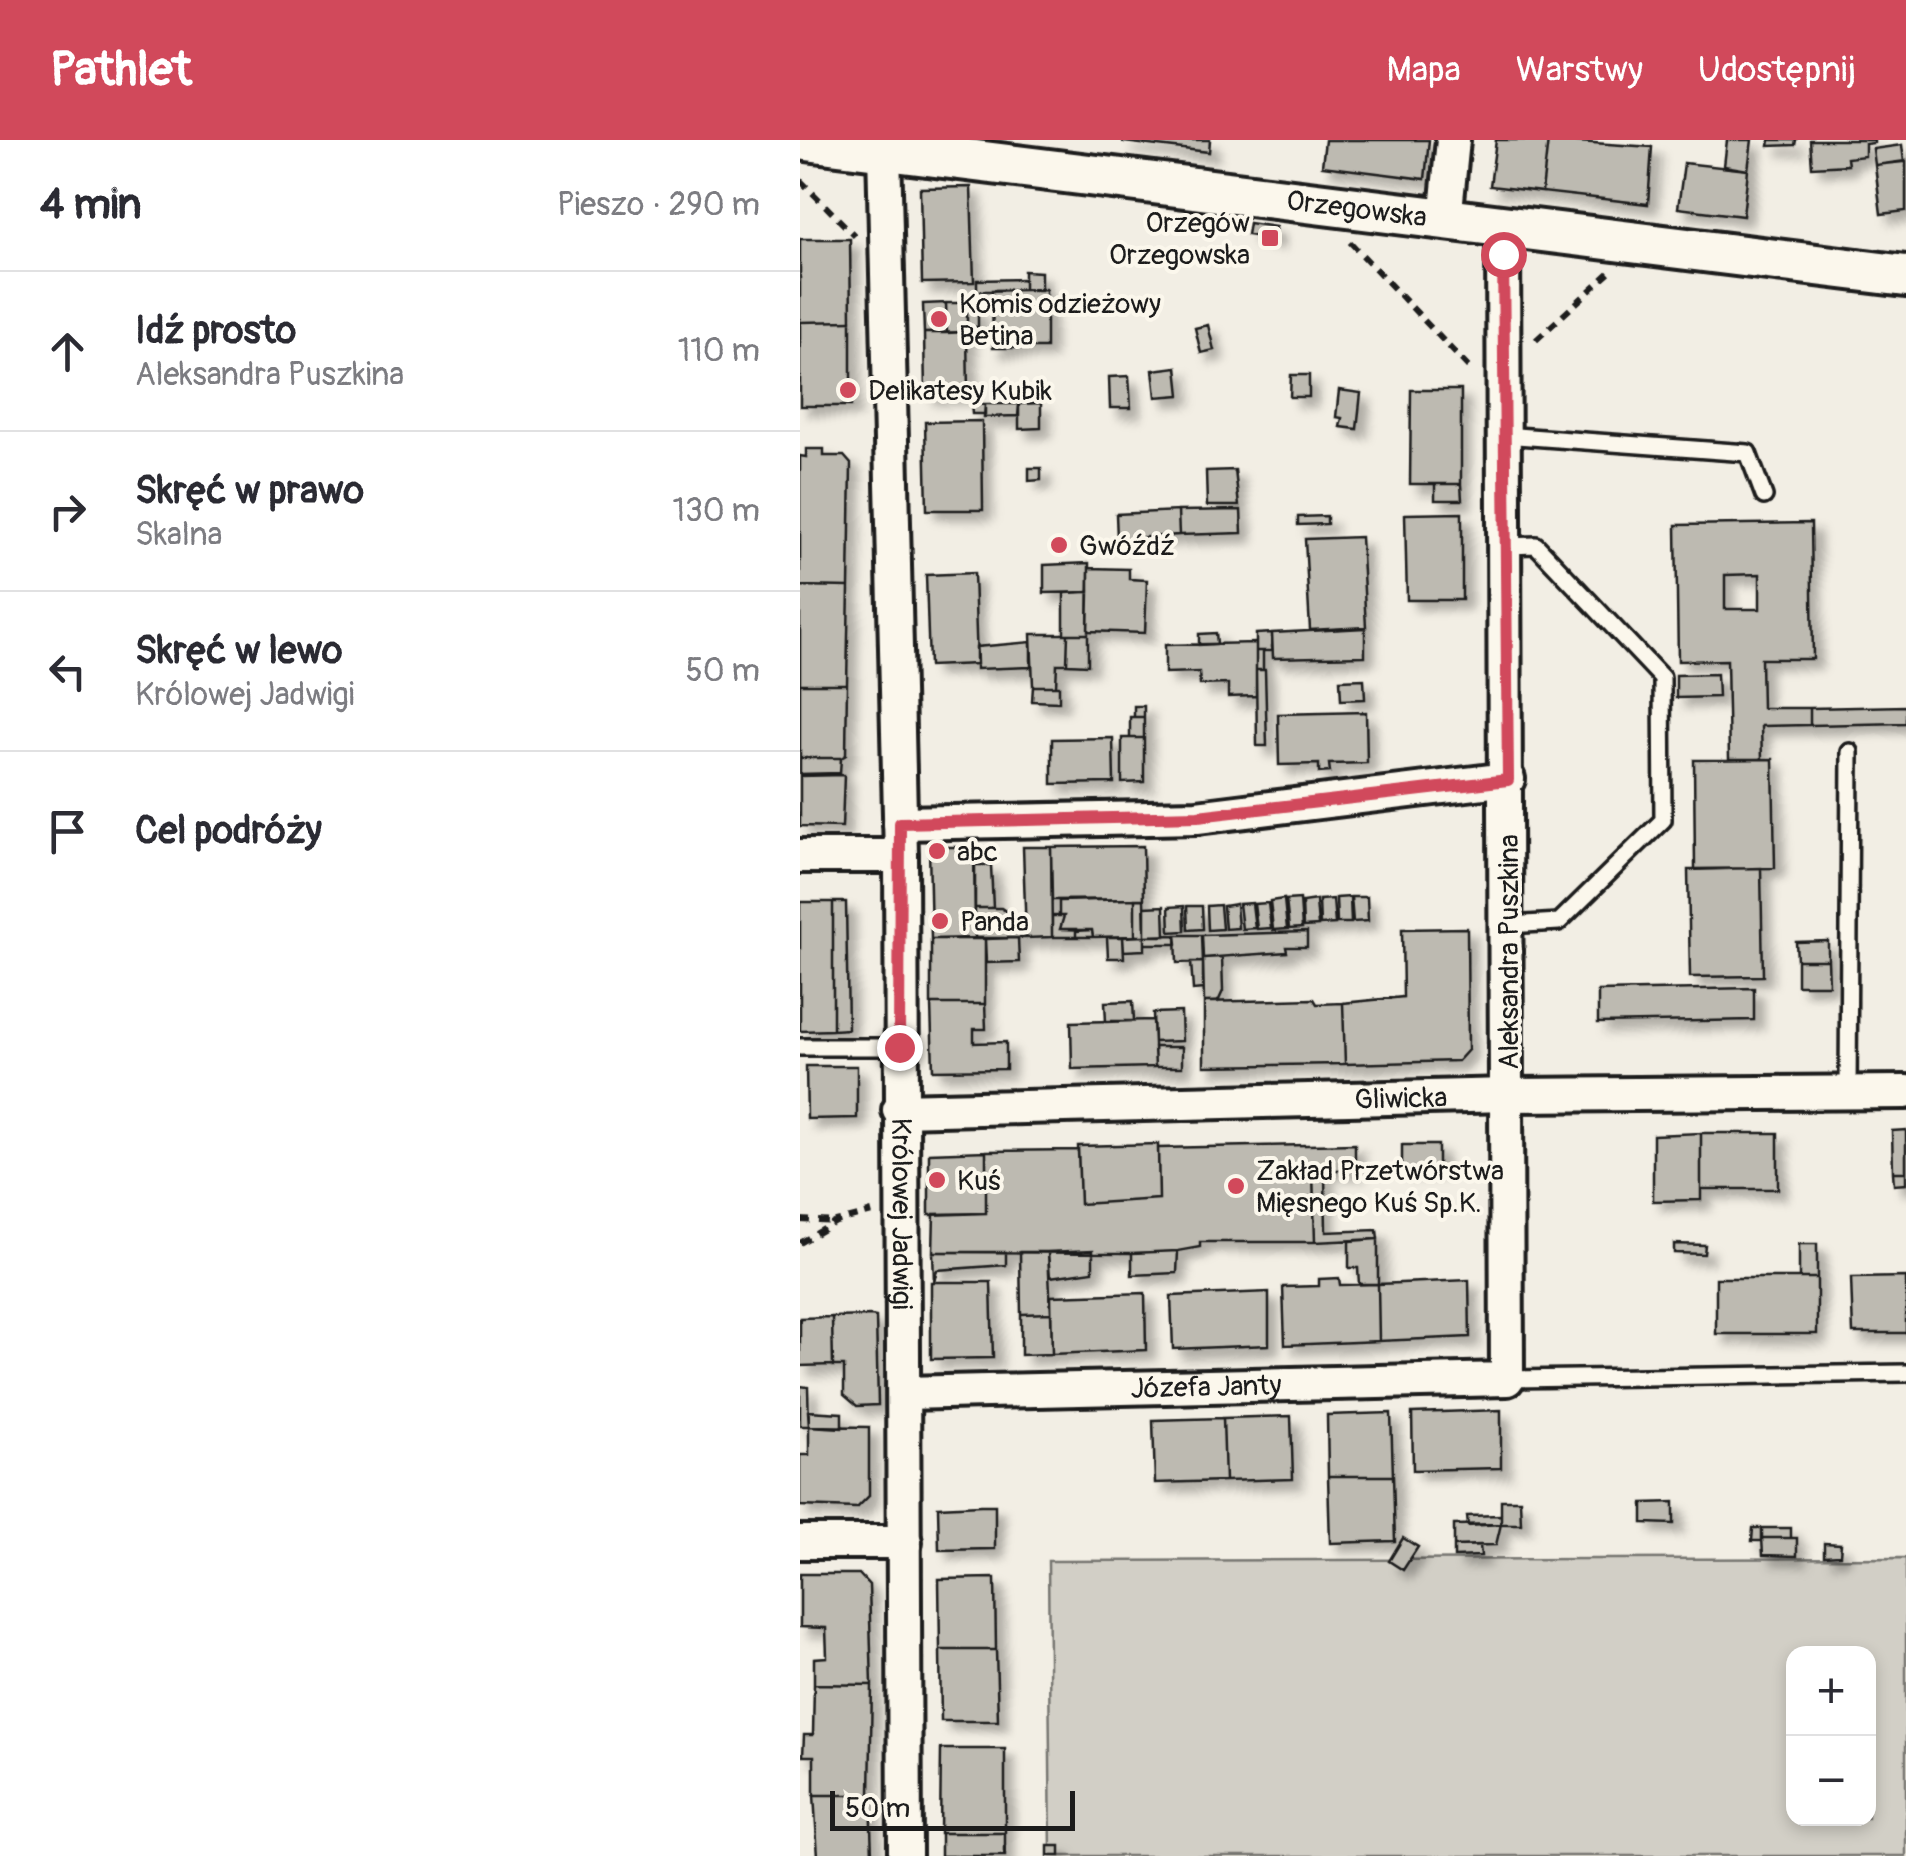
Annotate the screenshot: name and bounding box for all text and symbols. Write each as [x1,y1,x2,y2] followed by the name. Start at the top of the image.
[50,40,192,100] text: Pathlet
[1387,48,1461,92] text: Mapa
[1516,48,1643,92] text: Warstwy
[1698,48,1856,92] text: Udostępnij
[40,179,142,231] text: 4 min
[1284,184,1429,236] street label: Orzegowska
[557,185,760,225] text: Pieszo · 290 m
[1109,206,1250,273] place label: Orzegów Orzegowska
[1259,227,1281,249] marker: Orzegów Orzegowska
[1481,232,1527,278] route start
[959,287,1161,354] place label: Komis odzieżowy Betina
[135,307,296,355] text: Idź prosto
[928,308,950,330] marker: Komis odzieżowy Betina
[40,324,95,379] icon: ahead
[678,331,760,371] text: 110 m
[135,355,404,395] text: Aleksandra Puszkina
[868,374,1052,409] place label: Delikatesy Kubik
[837,379,859,401] marker: Delikatesy Kubik
[135,467,364,515] text: Skręć w prawo
[40,484,95,539] icon: right
[672,491,760,531] text: 130 m
[135,515,223,555] text: Skalna
[1079,529,1175,564] place label: Gwóźdź
[1048,534,1070,556] marker: Gwóźdź
[135,627,343,675] text: Skręć w lewo
[40,644,95,699] icon: left
[685,651,760,691] text: 50 m
[135,675,354,715] text: Królowej Jadwigi
[40,804,95,859] icon: arrive
[135,807,322,855] text: Cel podróży
[1492,834,1527,1070] street label: Aleksandra Puszkina
[957,835,998,870] place label: abc
[926,840,948,862] marker: abc
[960,905,1029,940] place label: Panda
[929,910,951,932] marker: Panda
[877,1025,923,1071] route end
[1354,1081,1448,1118] street label: Gliwicka
[883,1118,919,1310] street label: Królowej Jadwigi
[1256,1154,1504,1221] place label: Zakład Przetwórstwa Mięsnego Kuś Sp.K.
[957,1164,1001,1199] place label: Kuś
[926,1169,948,1191] marker: Kuś
[1225,1175,1247,1197] marker: Zakład Przetwórstwa Mięsnego Kuś Sp.K.
[1130,1368,1282,1407] street label: Józefa Janty
[1786,1646,1876,1826] map controls
[1786,1646,1876,1736] button: +
[1786,1736,1876,1826] button: −
[830,1786,1075,1830] scale bar
[845,1791,910,1826] text: 50 m

